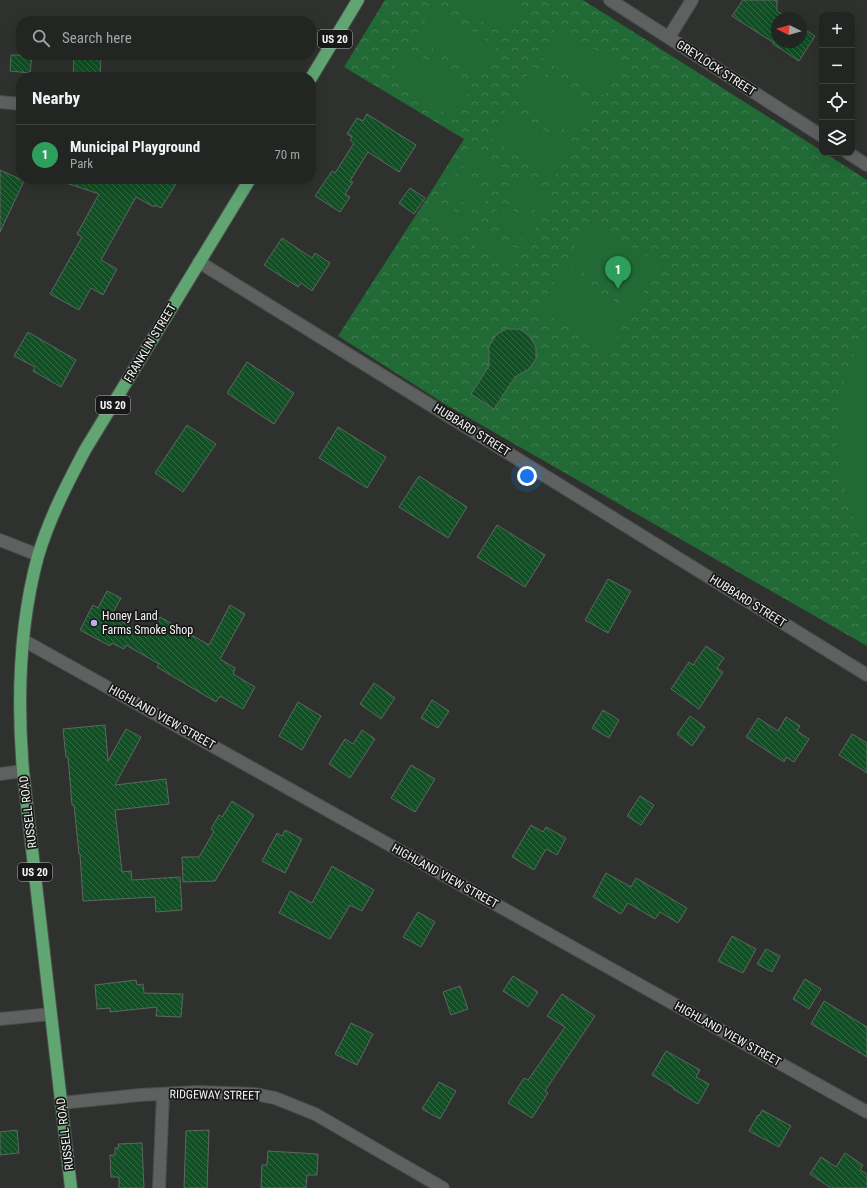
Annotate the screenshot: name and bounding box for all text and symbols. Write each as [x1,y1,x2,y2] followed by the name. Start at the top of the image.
[771,12,807,48] north arrow
[819,12,855,156] map controls
[819,12,855,48] button: +
[16,16,316,60] search box
[30,27,52,49] icon: search
[62,29,132,47] text: Search here
[318,30,352,48] road number: US 20
[674,37,758,99] street label: GREYLOCK STREET
[819,48,855,84] button: −
[819,84,855,120] button: locate
[32,88,80,108] text: Nearby
[819,120,855,156] button: layers
[70,138,200,156] text: Municipal Playground
[42,147,48,162] text: 1
[274,147,300,162] text: 70 m
[70,156,93,171] text: Park
[605,256,631,289] pin: 1
[121,301,179,385] street label: FRANKLIN STREET
[96,396,130,414] road number: US 20
[431,401,513,459] street label: HUBBARD STREET
[517,466,537,486] your location
[707,572,789,630] street label: HUBBARD STREET
[102,609,193,637] place label: Honey Land Farms Smoke Shop
[89,618,99,628] marker: Honey Land Farms Smoke Shop
[106,682,218,752] street label: HIGHLAND VIEW STREET
[17,775,39,849] street label: RUSSELL ROAD
[389,841,501,911] street label: HIGHLAND VIEW STREET
[18,863,52,881] road number: US 20
[672,999,784,1069] street label: HIGHLAND VIEW STREET
[170,1087,260,1103] street label: RIDGEWAY STREET
[54,1097,76,1171] street label: RUSSELL ROAD

